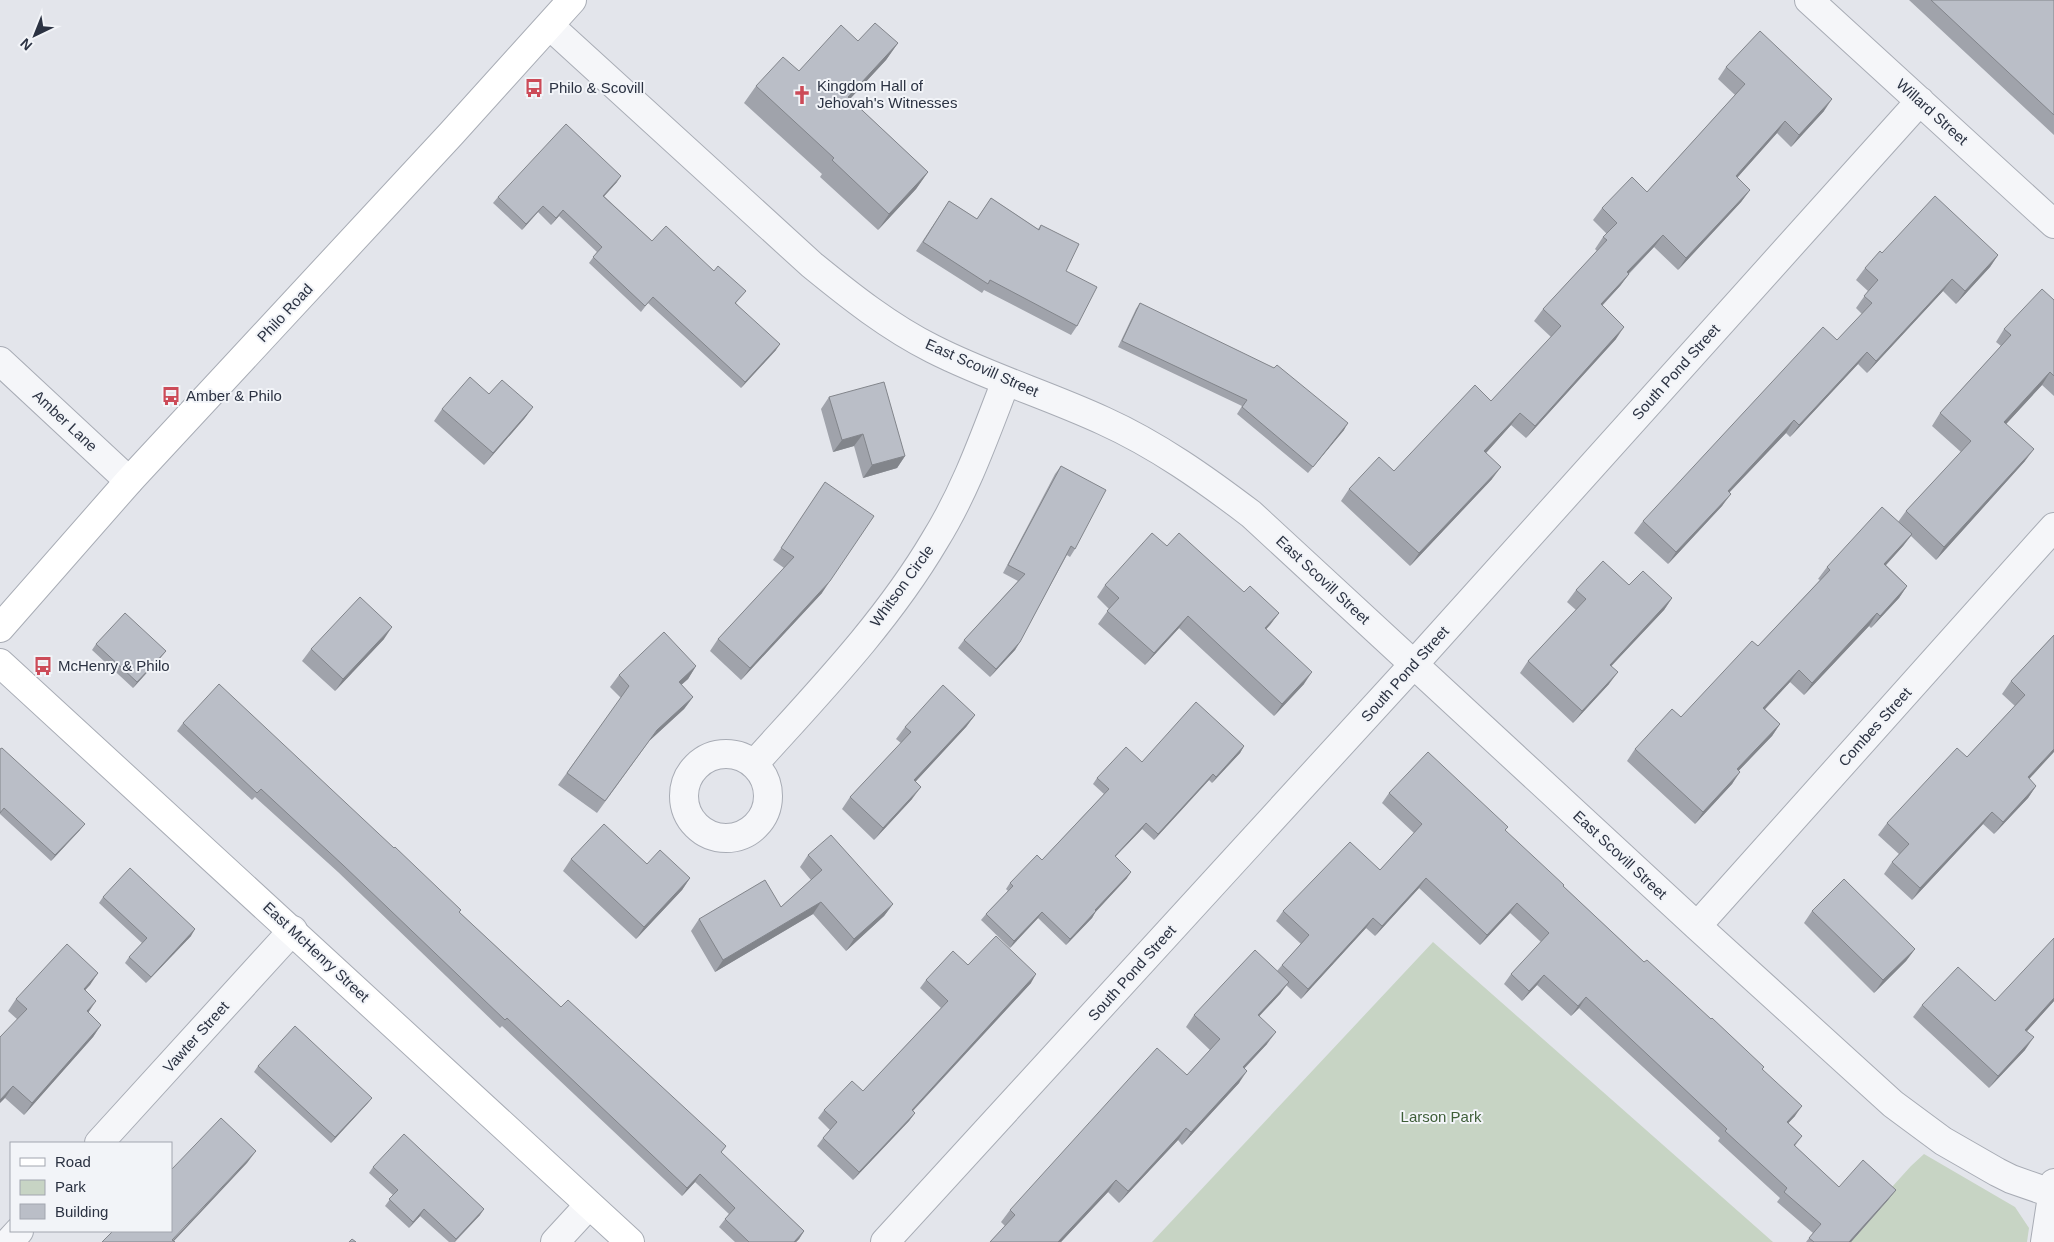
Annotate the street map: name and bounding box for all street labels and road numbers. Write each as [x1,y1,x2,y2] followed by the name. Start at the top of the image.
[1893,75,1972,149] street label: Willard Street
[253,280,316,345] street label: Philo Road
[1628,320,1724,423] street label: South Pond Street
[923,335,1042,400] street label: East Scovill Street
[30,387,101,455] street label: Amber Lane
[1273,532,1374,628] street label: East Scovill Street
[866,542,937,630] street label: Whitson Circle
[1357,622,1453,725] street label: South Pond Street
[1835,683,1915,770] street label: Combes Street
[1570,807,1671,903] street label: East Scovill Street
[260,898,373,1006] street label: East McHenry Street
[1084,921,1180,1024] street label: South Pond Street
[159,997,233,1076] street label: Vawter Street

